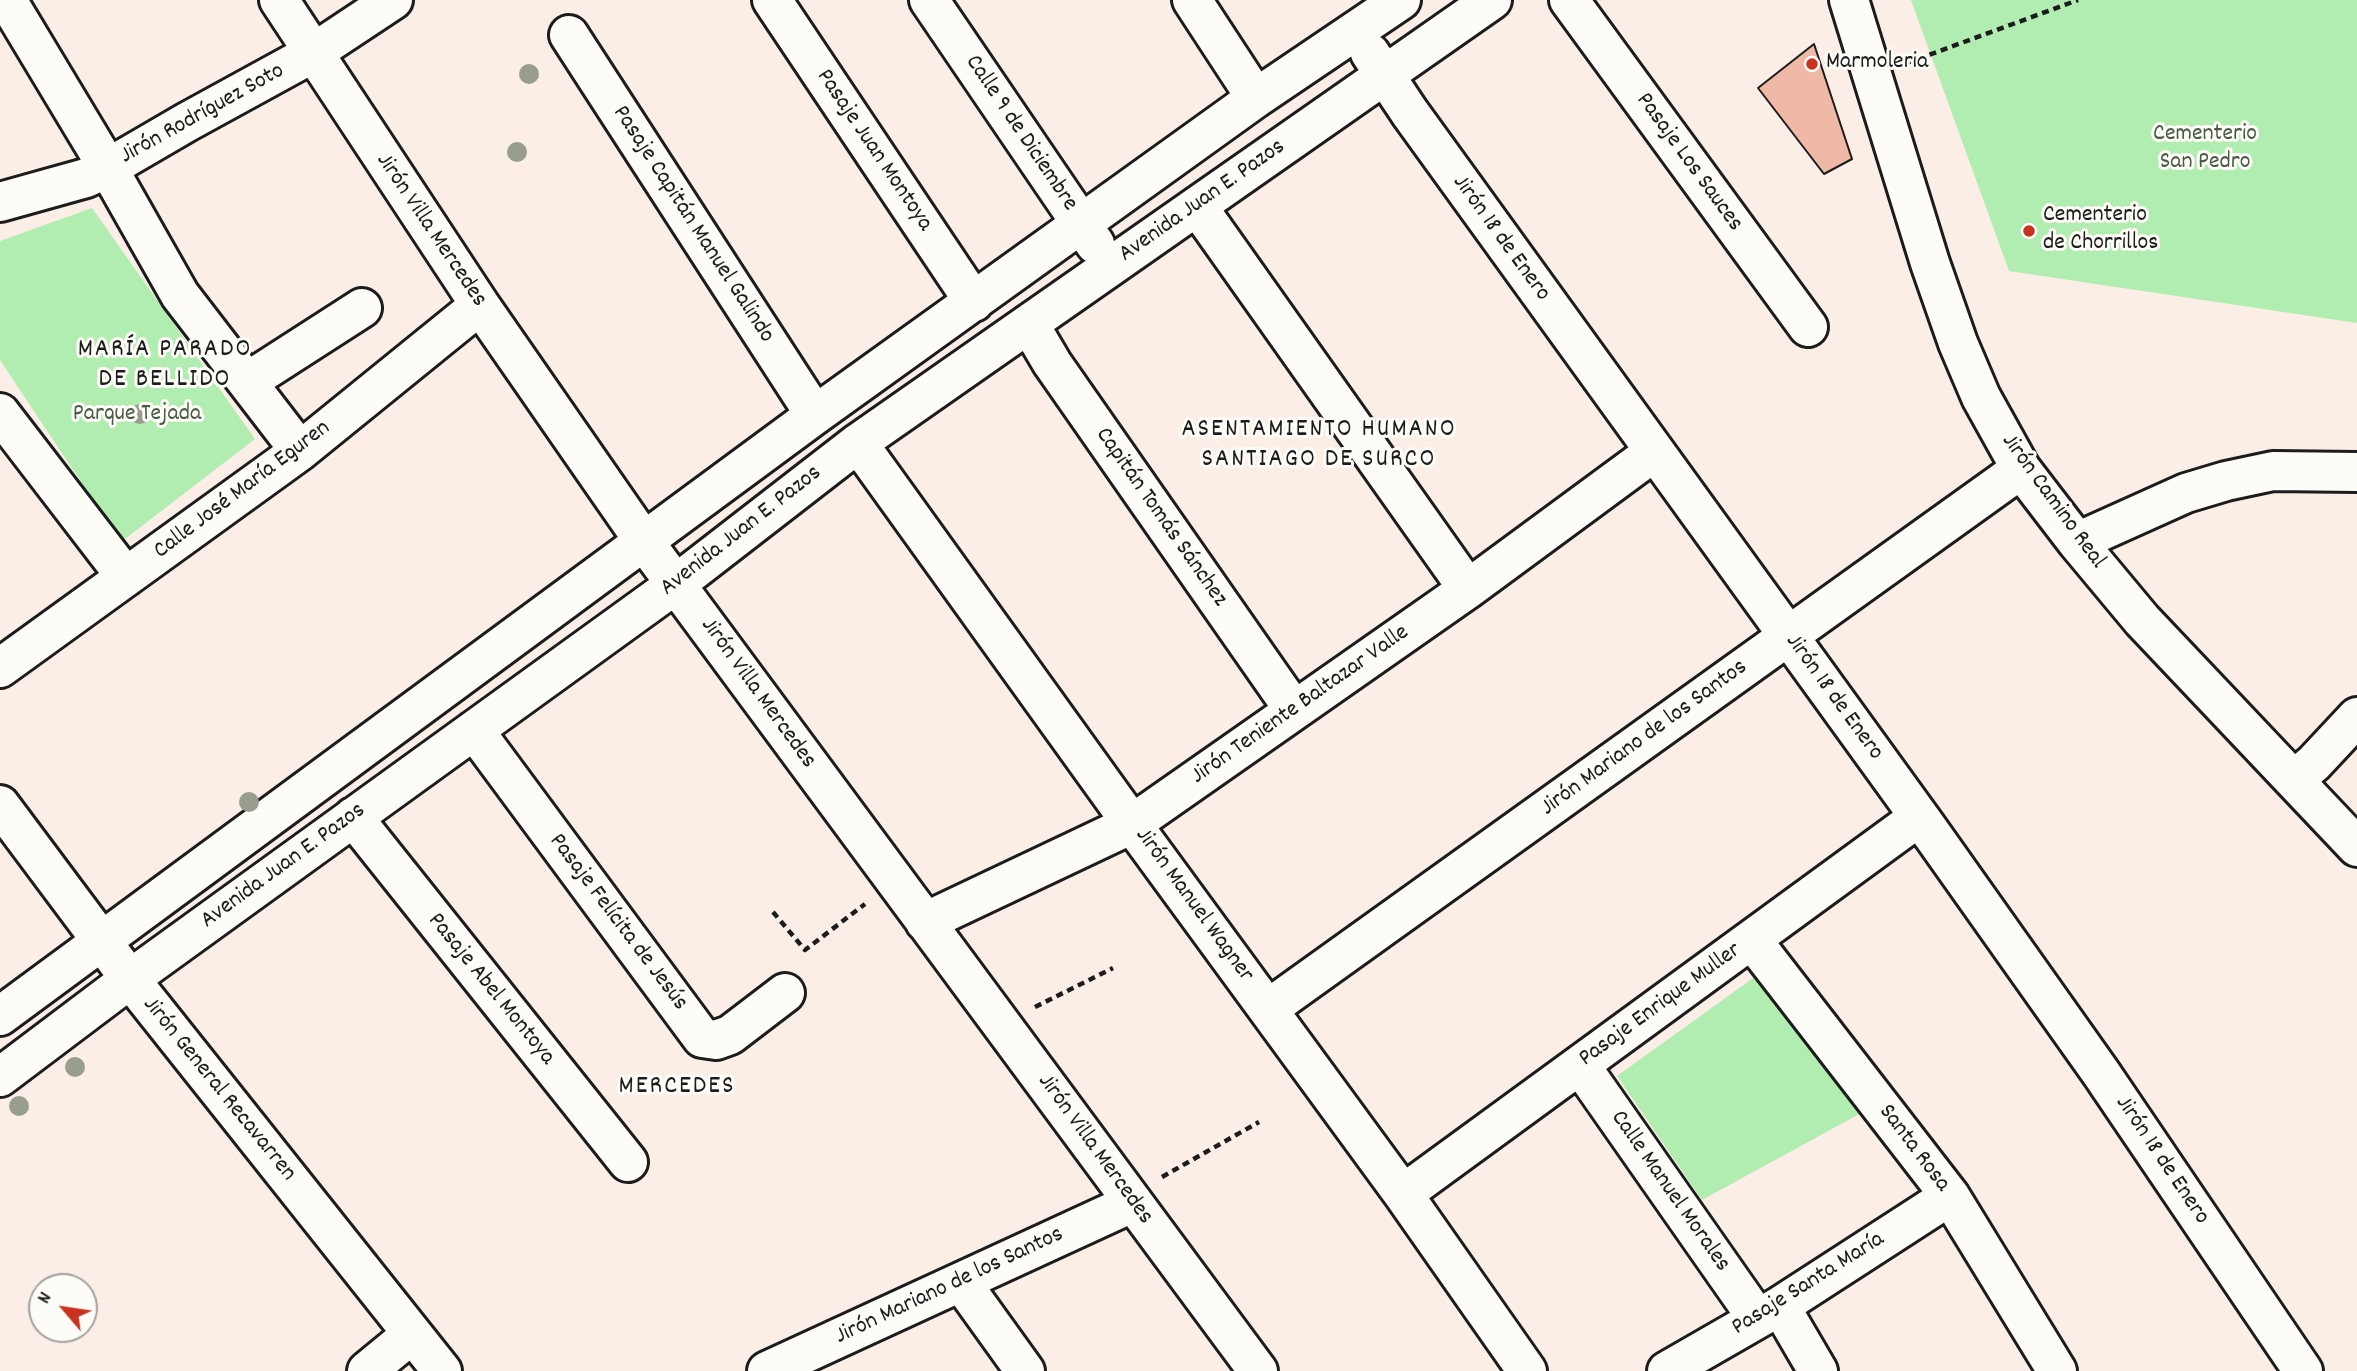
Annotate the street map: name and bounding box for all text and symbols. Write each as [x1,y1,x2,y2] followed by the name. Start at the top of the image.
[957,50,1083,218] street label: Calle 9 de Diciembre
[1826,50,1928,78] place label: Marmoleria
[1804,56,1820,72] marker: Marmoleria
[116,58,290,172] street label: Jirón Rodríguez Soto
[808,65,938,237] street label: Pasaje Juan Montoya
[1628,88,1748,238] street label: Pasaje Los Sauces
[605,101,779,349] street label: Pasaje Capitán Manuel Galindo
[2153,122,2257,178] park label: Cementerio San Pedro
[1114,134,1292,270] street label: Avenida Juan E. Pazos
[368,149,492,313] street label: Jirón Villa Mercedes
[1445,170,1555,308] street label: Jirón 18 de Enero
[2043,203,2158,259] place label: Cementerio de Chorrillos
[2021,223,2037,239] marker: Cementerio de Chorrillos
[79,335,251,396] district label: MARÍA PARADO DE BELLIDO
[73,402,201,430] park label: Parque Tejada
[149,415,337,567] street label: Calle José María Eguren
[1184,415,1454,476] district label: ASENTAMIENTO HUMANO SANTIAGO DE SURCO
[1087,423,1233,613] street label: Capitán Tomás Sánchez
[1993,429,2111,575] street label: Jirón Camino Real
[656,460,828,604] street label: Avenida Juan E. Pazos
[693,613,821,775] street label: Jirón Villa Mercedes
[1186,620,1416,792] street label: Jirón Teniente Baltazar Valle
[1778,629,1888,767] street label: Jirón 18 de Enero
[1536,654,1754,824] street label: Jirón Mariano de los Santos
[196,798,372,936] street label: Avenida Juan E. Pazos
[1127,823,1259,989] street label: Jirón Manuel Wagner
[541,829,693,1017] street label: Pasaje Felícita de Jesús
[420,908,560,1072] street label: Pasaje Abel Montoya
[1574,937,1748,1075] street label: Pasaje Enrique Muller
[135,992,301,1188] street label: Jirón General Recavarren
[1030,1069,1158,1231] street label: Jirón Villa Mercedes
[619,1072,735,1104] district label: MERCEDES
[2107,1091,2215,1231] street label: Jirón 18 de Enero
[1871,1099,1955,1199] street label: Santa Rosa
[1603,1106,1735,1278] street label: Calle Manuel Morales
[831,1221,1069,1353] street label: Jirón Mariano de los Santos
[1727,1227,1891,1343] street label: Pasaje Santa María
[28,1273,98,1343] north arrow
[32,1288,60,1309] text: N

